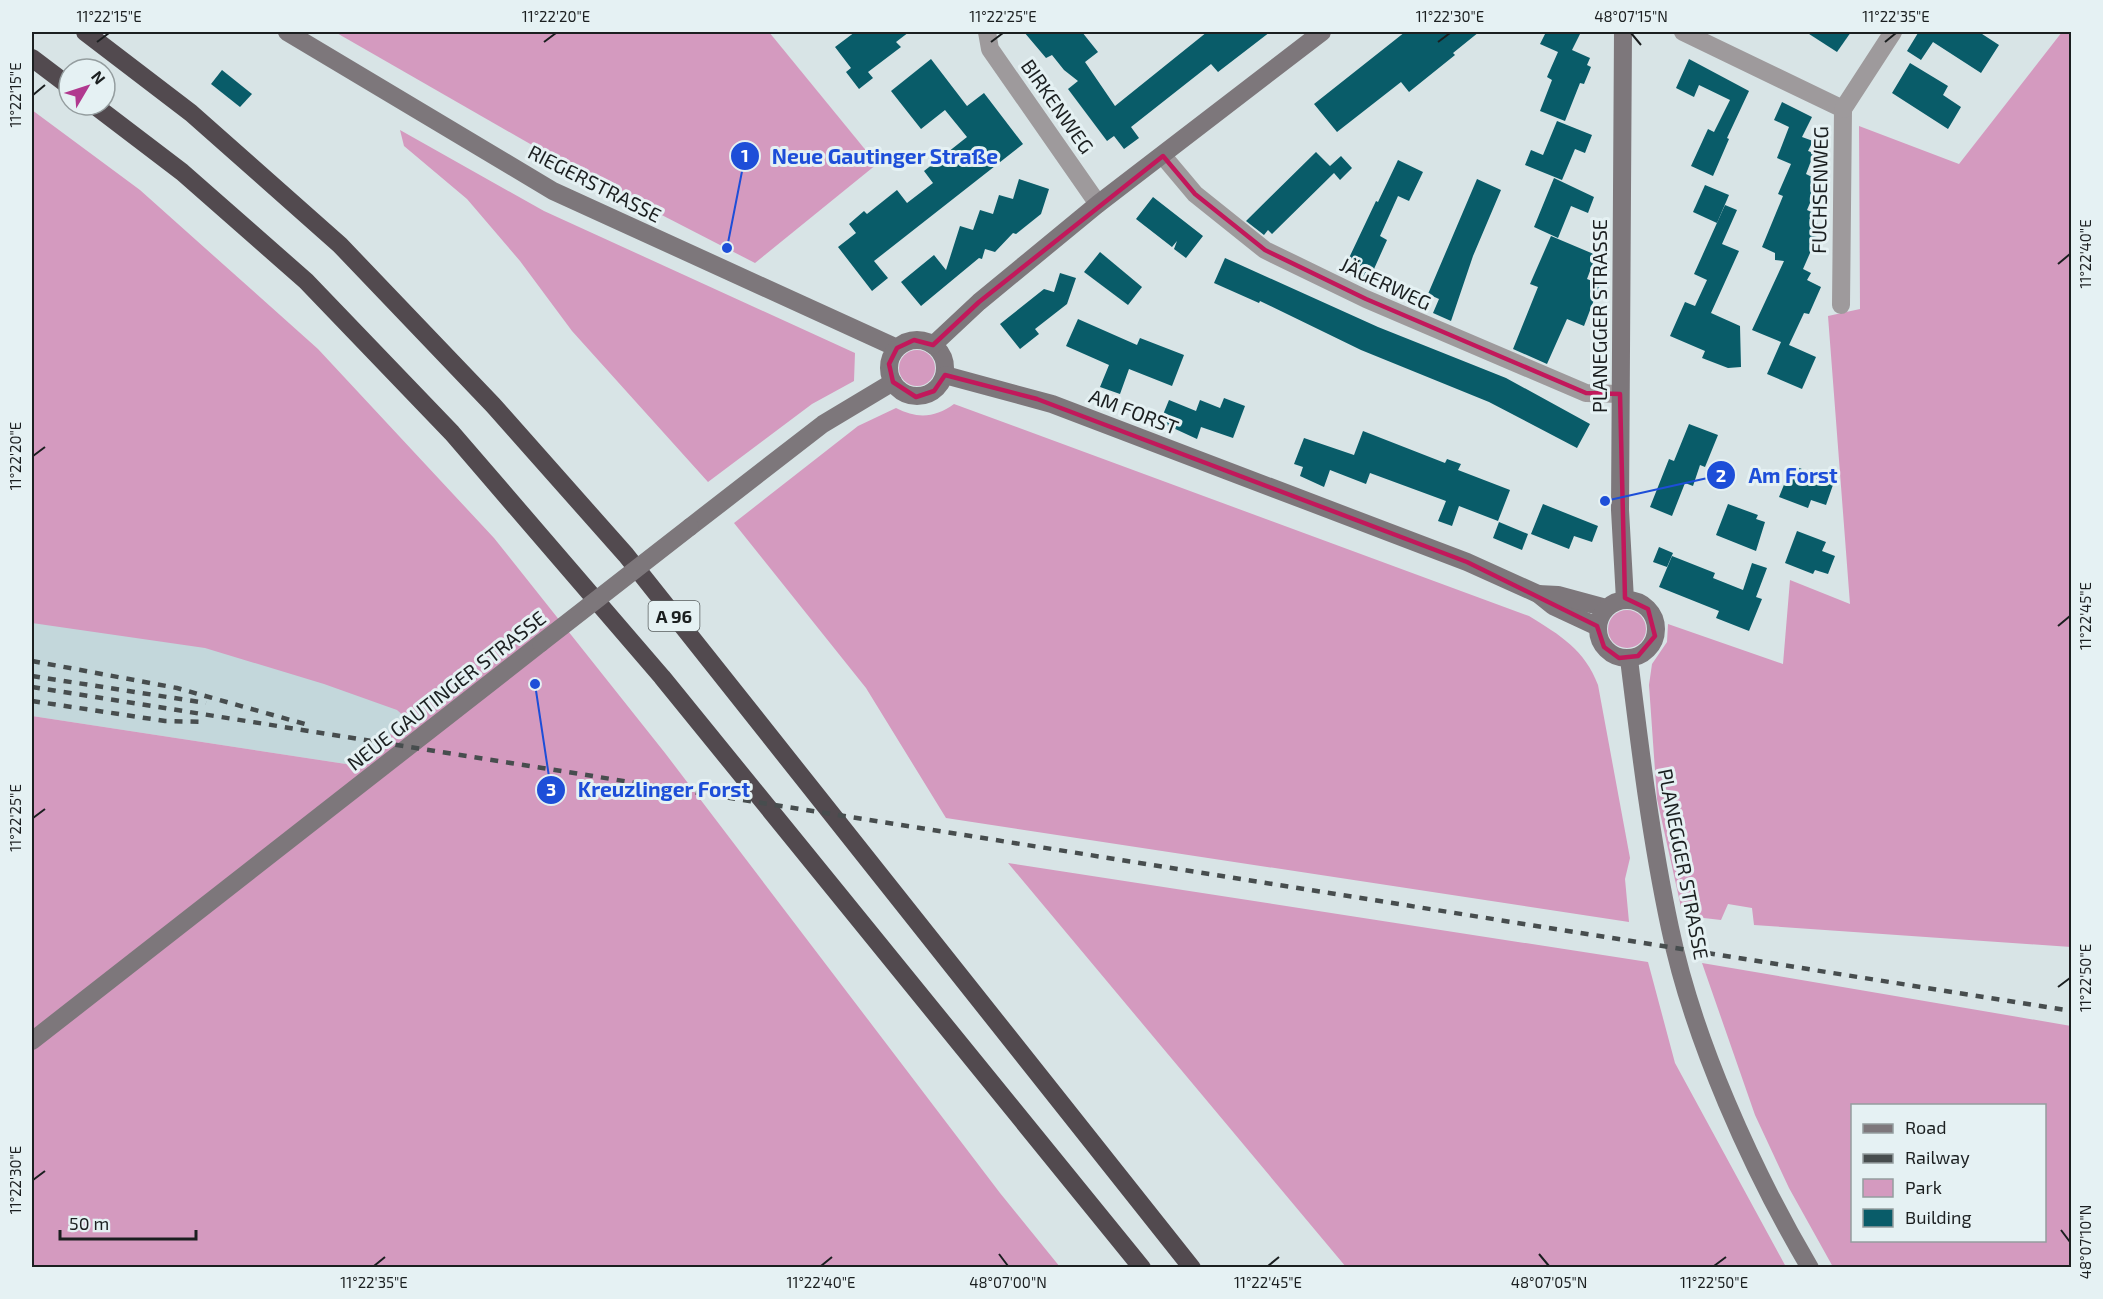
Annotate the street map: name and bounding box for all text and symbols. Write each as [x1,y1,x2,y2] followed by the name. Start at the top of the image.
[76,7,142,25] text: 11°22'15"E
[522,7,590,25] text: 11°22'20"E
[969,7,1037,25] text: 11°22'25"E
[1416,7,1484,25] text: 11°22'30"E
[1594,7,1668,25] text: 48°07'15"N
[1862,7,1930,25] text: 11°22'35"E
[1017,54,1099,158] street label: BIRKENWEG
[57,57,117,117] north arrow
[6,62,24,128] text: 11°22'15"E
[88,67,110,88] text: N
[1806,126,1832,254] street label: FUCHSENWEG
[730,137,1010,176] callout: Neue Gautinger Straße
[524,139,666,227] street label: RIEGERSTRASSE
[772,143,998,168] text: Neue Gautinger Straße
[741,144,749,166] text: 1
[1587,219,1611,413] street label: PLANEGGER STRASSE
[2076,219,2094,289] text: 11°22'40"E
[1337,251,1435,315] street label: JÄGERWEG
[1086,383,1182,439] street label: AM FORST
[6,422,24,490] text: 11°22'20"E
[1706,456,1849,495] callout: Am Forst
[1748,462,1838,487] text: Am Forst
[1716,464,1726,486] text: 2
[2076,582,2094,650] text: 11°22'45"E
[648,601,700,631] road number: A 96
[342,605,550,775] street label: NEUE GAUTINGER STRASSE
[1654,766,1714,962] street label: PLANEGGER STRASSE
[536,770,762,809] callout: Kreuzlinger Forst
[578,776,751,801] text: Kreuzlinger Forst
[546,778,556,800] text: 3
[6,784,24,852] text: 11°22'25"E
[2076,944,2094,1012] text: 11°22'50"E
[1851,1104,2046,1242] legend
[1905,1116,1946,1138] text: Road
[6,1146,24,1214] text: 11°22'30"E
[1905,1146,1970,1168] text: Railway
[1905,1176,1942,1198] text: Park
[60,1203,196,1241] scale bar
[2076,1205,2094,1279] text: 48°07'10"N
[1905,1206,1972,1228] text: Building
[69,1212,109,1234] text: 50 m
[340,1273,408,1291] text: 11°22'35"E
[786,1273,856,1291] text: 11°22'40"E
[969,1273,1047,1291] text: 48°07'00"N
[1234,1273,1302,1291] text: 11°22'45"E
[1511,1273,1587,1291] text: 48°07'05"N
[1680,1273,1748,1291] text: 11°22'50"E

